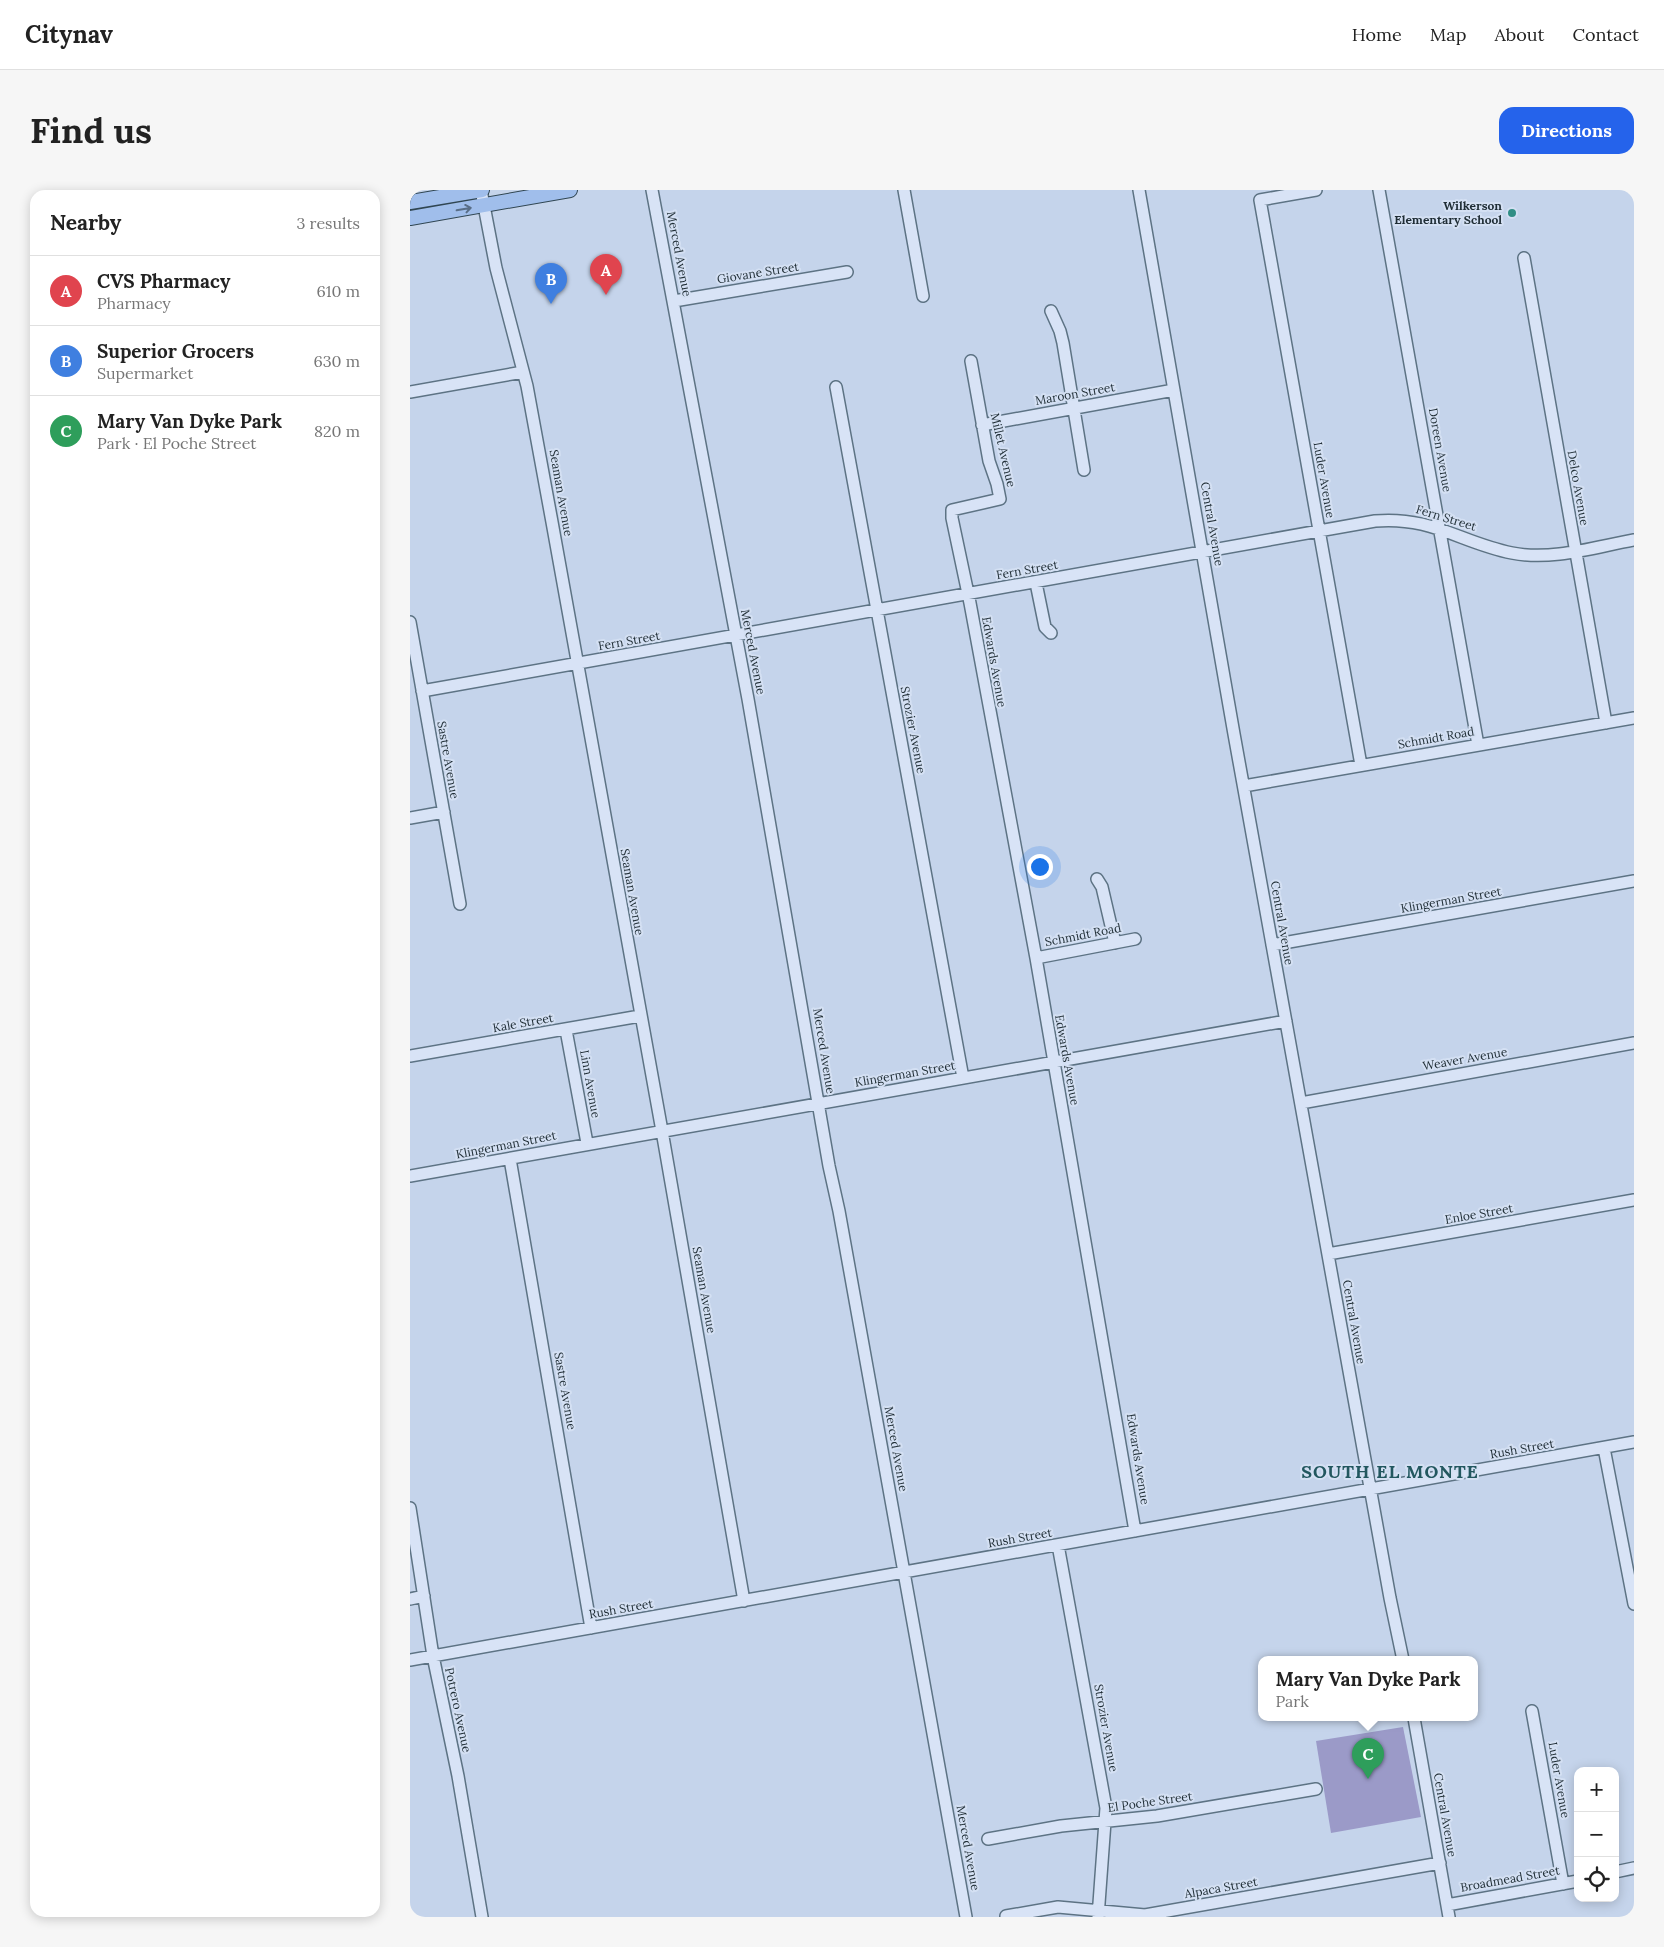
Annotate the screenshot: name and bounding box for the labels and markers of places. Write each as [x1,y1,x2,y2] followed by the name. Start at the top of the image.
[1394,198,1502,227] place label: Wilkerson Elementary School
[1506,207,1518,219] marker: Wilkerson Elementary School
[590,254,622,295] pin: A
[535,263,567,304] pin: B
[1352,1738,1384,1779] pin: C

